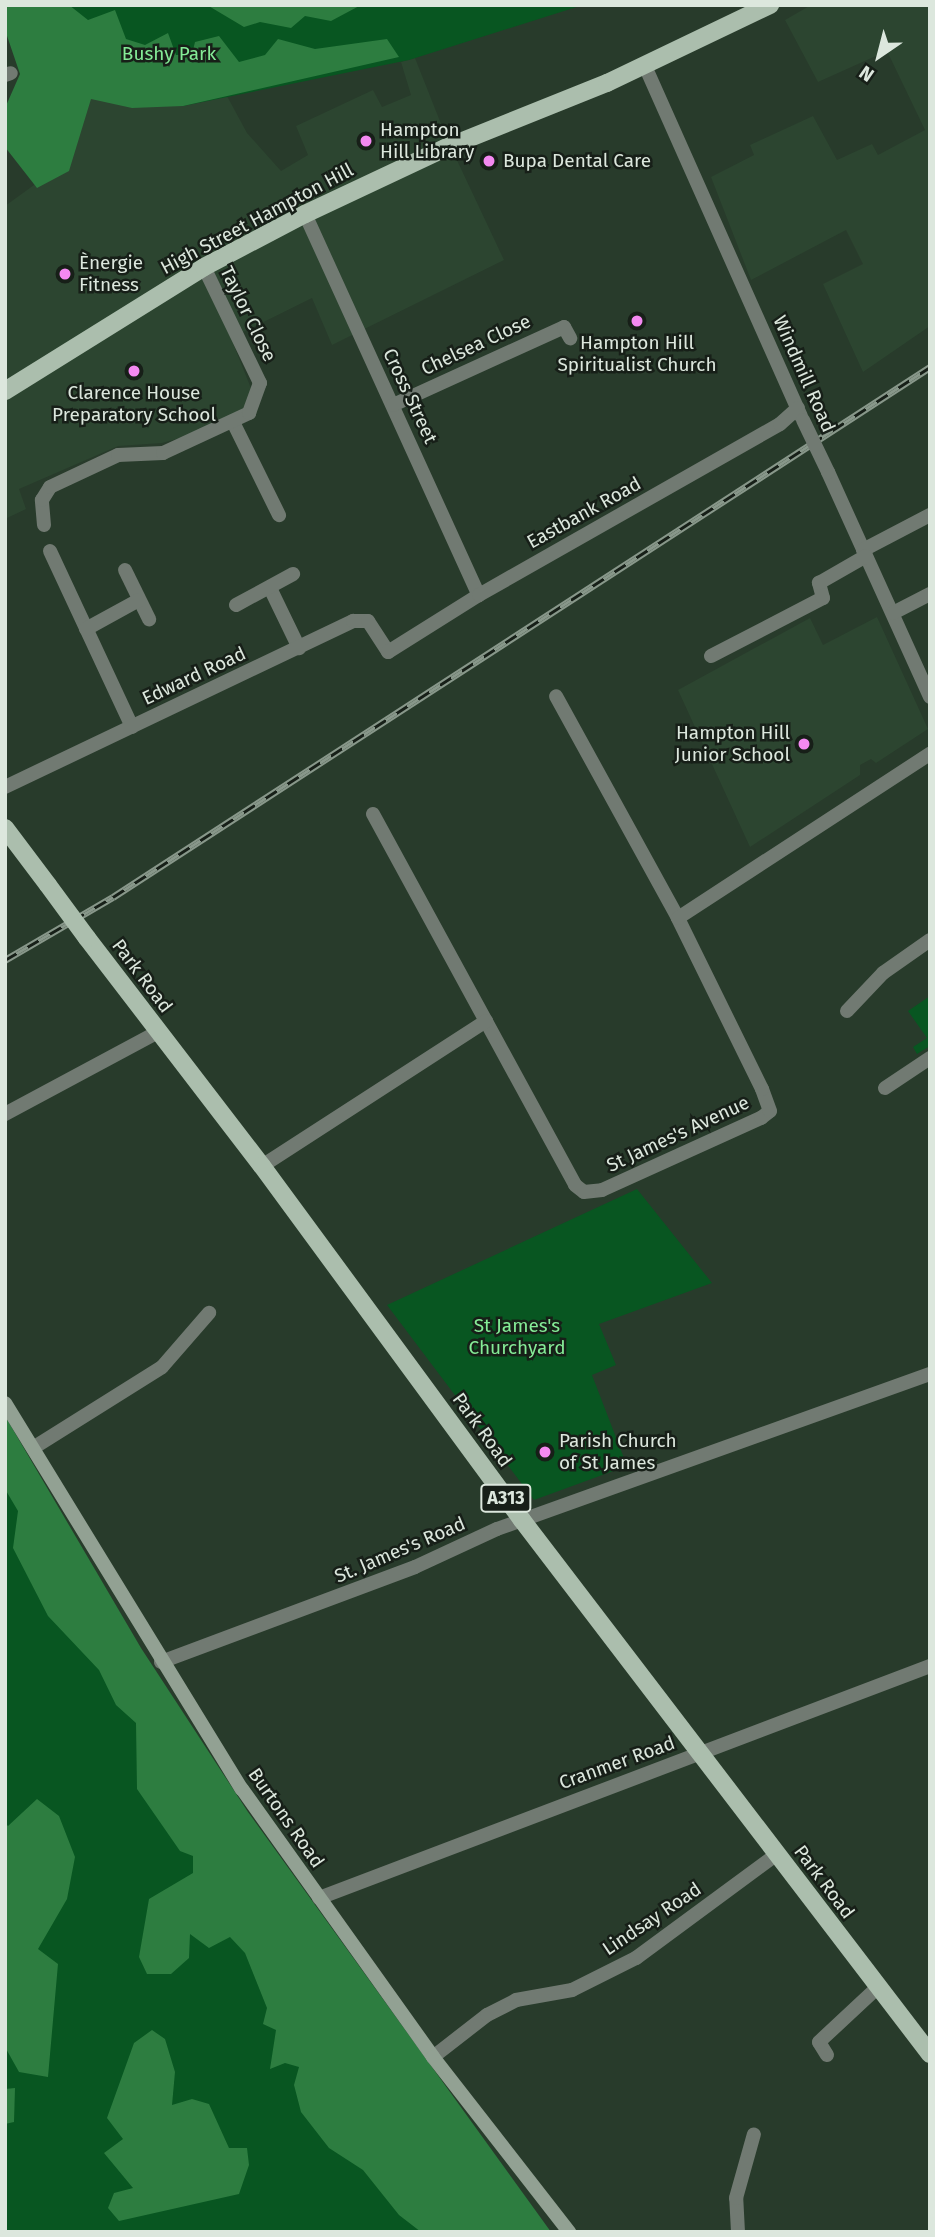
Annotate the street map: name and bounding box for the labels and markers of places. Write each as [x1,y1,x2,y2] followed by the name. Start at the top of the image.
[380,119,474,163] place label: Hampton Hill Library
[358,133,374,149] marker: Hampton Hill Library
[503,150,651,172] place label: Bupa Dental Care
[481,153,497,169] marker: Bupa Dental Care
[79,252,143,296] place label: Ènergie Fitness
[57,266,73,282] marker: Ènergie Fitness
[629,313,645,329] marker: Hampton Hill Spiritualist Church
[557,332,717,376] place label: Hampton Hill Spiritualist Church
[126,363,142,379] marker: Clarence House Preparatory School
[52,382,216,426] place label: Clarence House Preparatory School
[675,722,790,766] place label: Hampton Hill Junior School
[796,736,812,752] marker: Hampton Hill Junior School
[559,1430,677,1474] place label: Parish Church of St James
[537,1444,553,1460] marker: Parish Church of St James

